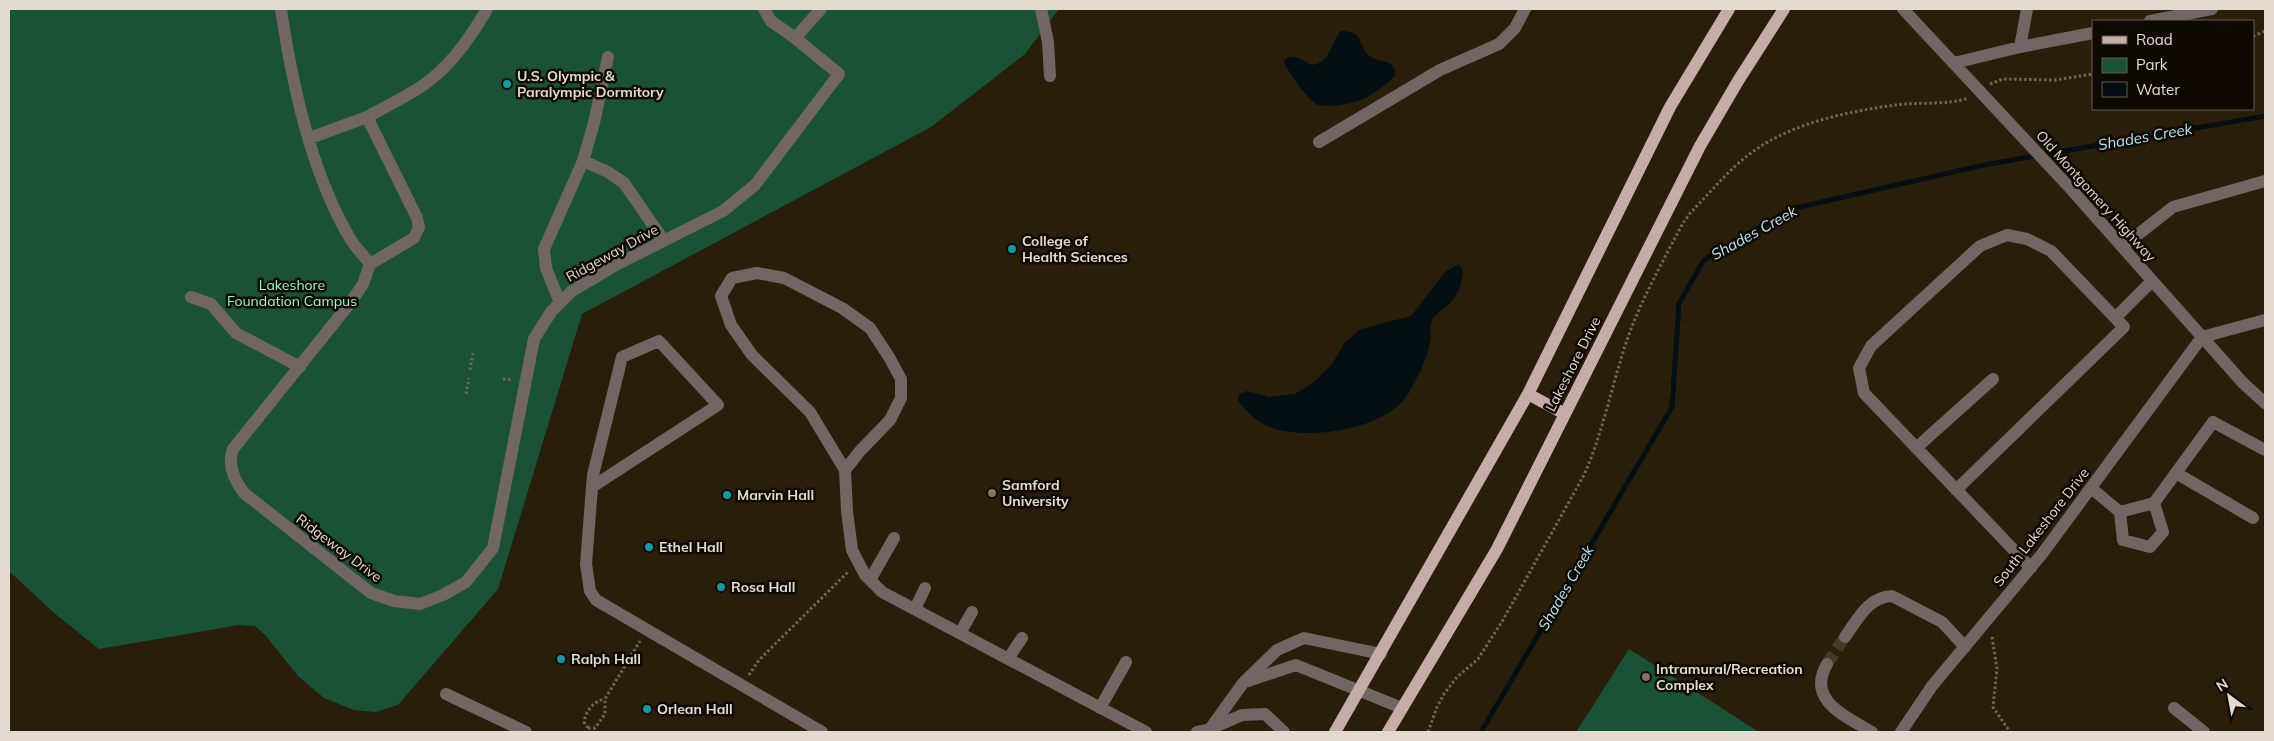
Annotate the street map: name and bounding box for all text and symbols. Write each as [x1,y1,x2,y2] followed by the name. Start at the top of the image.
[2092,20,2254,110] legend
[2136,30,2173,49] text: Road
[2136,55,2168,74] text: Park
[517,67,664,101] place label: U.S. Olympic & Paralympic Dormitory
[501,78,513,90] marker: U.S. Olympic & Paralympic Dormitory
[2136,80,2180,99] text: Water
[2096,119,2195,154] water label: Shades Creek
[2032,127,2160,266] street label: Old Montgomery Highway
[1707,201,1801,264] water label: Shades Creek
[563,220,661,286] street label: Ridgeway Drive
[1022,232,1128,266] place label: College of Health Sciences
[1006,243,1018,255] marker: College of Health Sciences
[227,276,357,310] park label: Lakeshore Foundation Campus
[1541,314,1605,414] street label: Lakeshore Drive
[1989,464,2093,590] street label: South Lakeshore Drive
[1002,476,1069,510] place label: Samford University
[737,486,814,504] place label: Marvin Hall
[986,487,998,499] marker: Samford University
[721,489,733,501] marker: Marvin Hall
[293,510,385,586] street label: Ridgeway Drive
[659,538,723,556] place label: Ethel Hall
[643,541,655,553] marker: Ethel Hall
[1534,541,1598,634] water label: Shades Creek
[731,578,795,596] place label: Rosa Hall
[715,581,727,593] marker: Rosa Hall
[571,650,641,668] place label: Ralph Hall
[555,653,567,665] marker: Ralph Hall
[1656,660,1803,694] place label: Intramural/Recreation Complex
[1640,671,1652,683] marker: Intramural/Recreation Complex
[2204,671,2254,721] north arrow
[2213,675,2231,695] text: N
[657,700,733,718] place label: Orlean Hall
[641,703,653,715] marker: Orlean Hall

